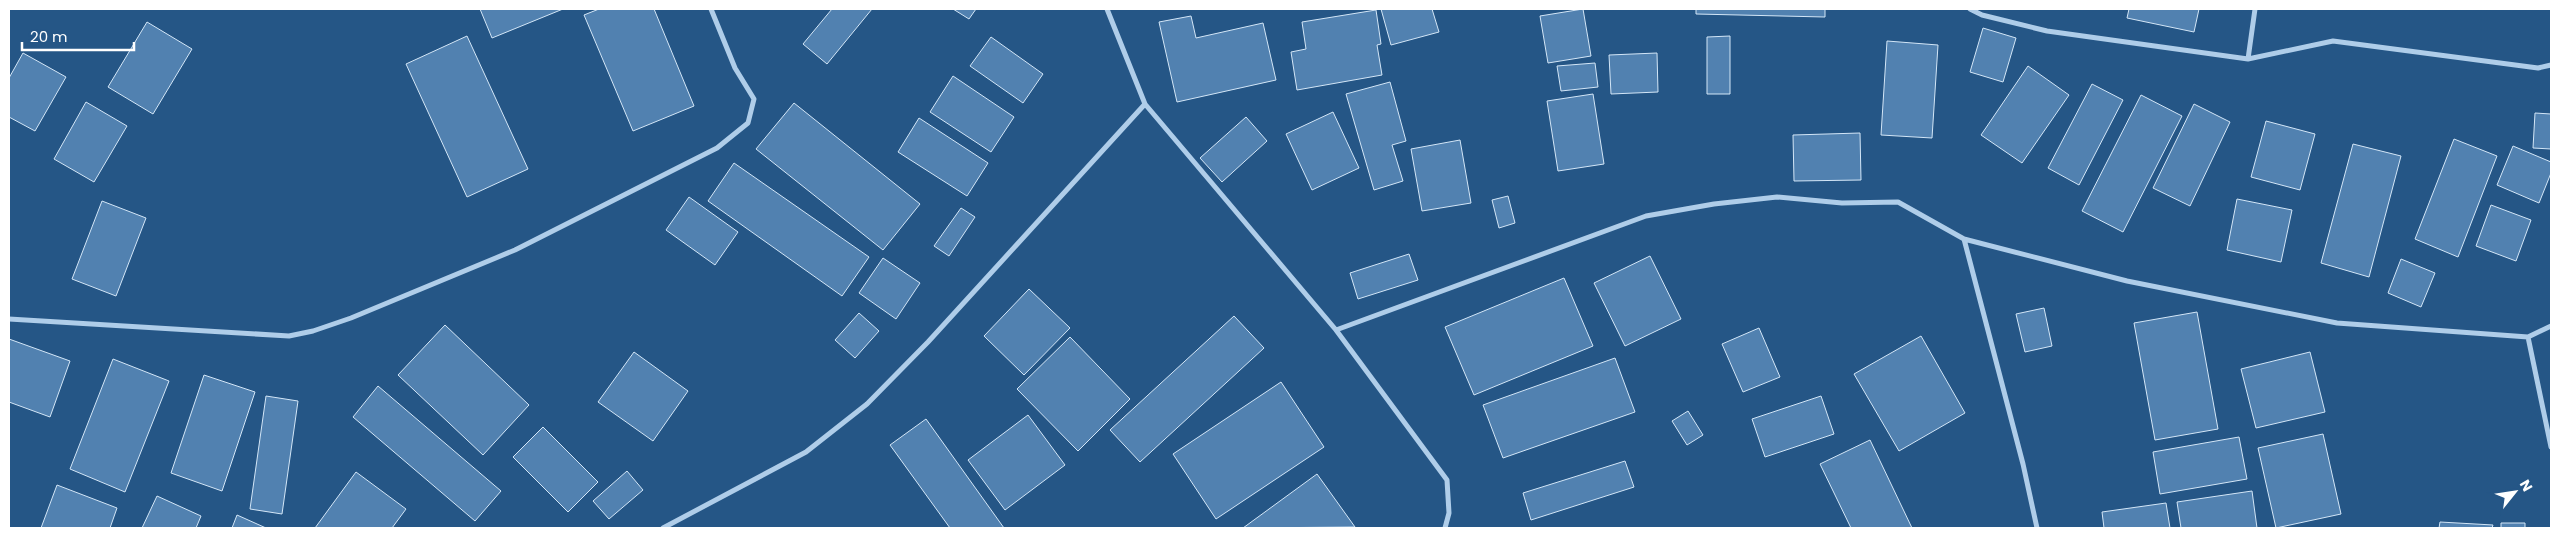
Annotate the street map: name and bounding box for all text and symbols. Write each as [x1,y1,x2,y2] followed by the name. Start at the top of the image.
[22,20,135,52] scale bar
[30,26,68,47] text: 20 m
[2490,467,2540,517] north arrow
[2515,476,2538,495] text: N

